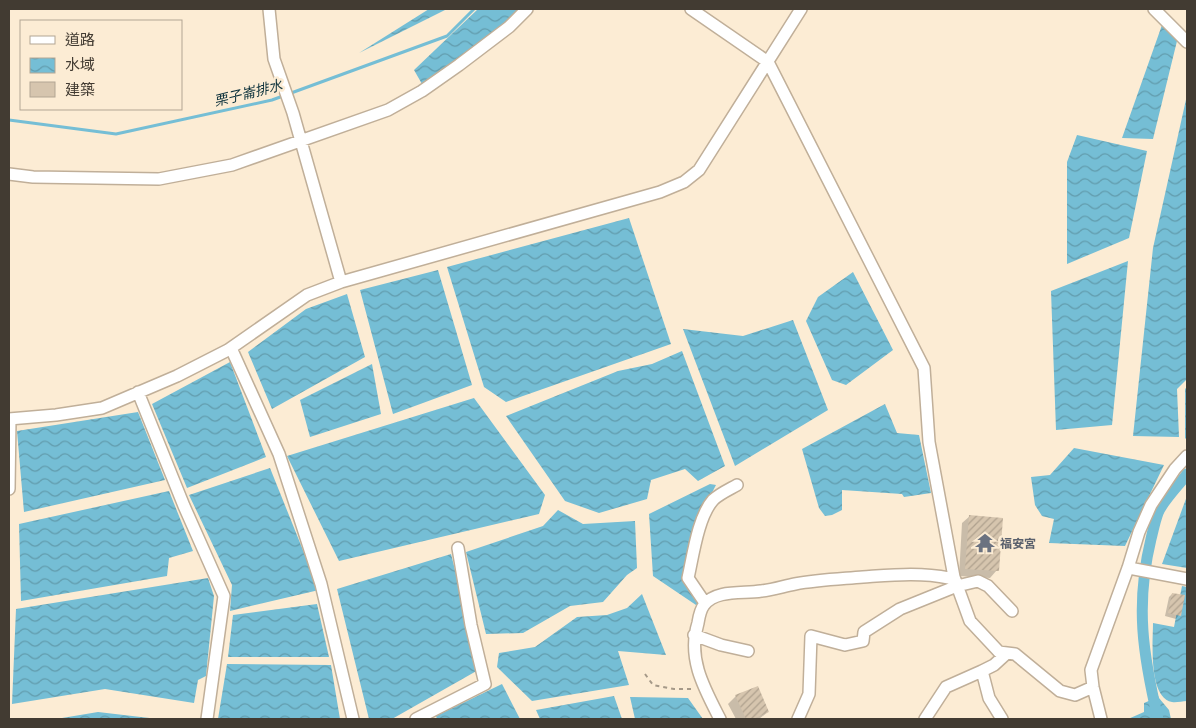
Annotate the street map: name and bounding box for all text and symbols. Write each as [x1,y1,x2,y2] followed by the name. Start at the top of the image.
[20,20,182,110] legend
[65,30,95,49] text: 道路
[65,55,95,74] text: 水域
[212,76,285,110] water label: 栗子崙排水
[65,80,95,99] text: 建築
[974,532,996,554] temple icon: 福安宮
[1000,536,1036,551] place label: 福安宮

